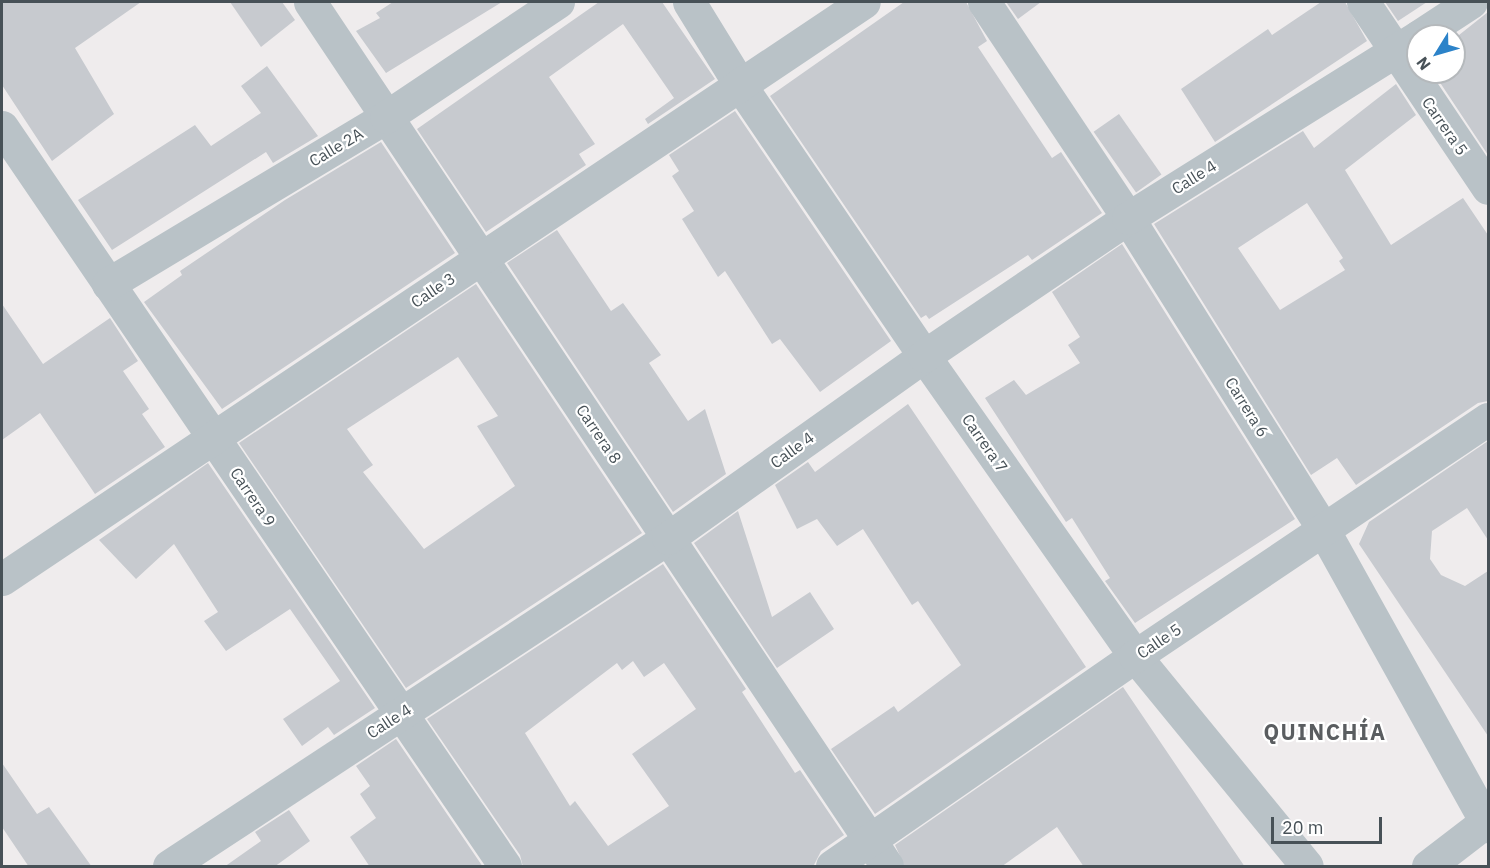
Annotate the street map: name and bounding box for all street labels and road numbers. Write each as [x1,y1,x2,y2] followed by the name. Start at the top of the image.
[1418,93,1472,159] street label: Carrera 5
[306,123,366,171] street label: Calle 2A
[1168,156,1220,198] street label: Calle 4
[407,268,459,312] street label: Calle 3
[1221,374,1273,440] street label: Carrera 6
[572,401,626,467] street label: Carrera 8
[958,410,1012,476] street label: Carrera 7
[766,428,818,472] street label: Calle 4
[226,464,280,530] street label: Carrera 9
[1133,619,1185,663] street label: Calle 5
[363,700,415,742] street label: Calle 4

